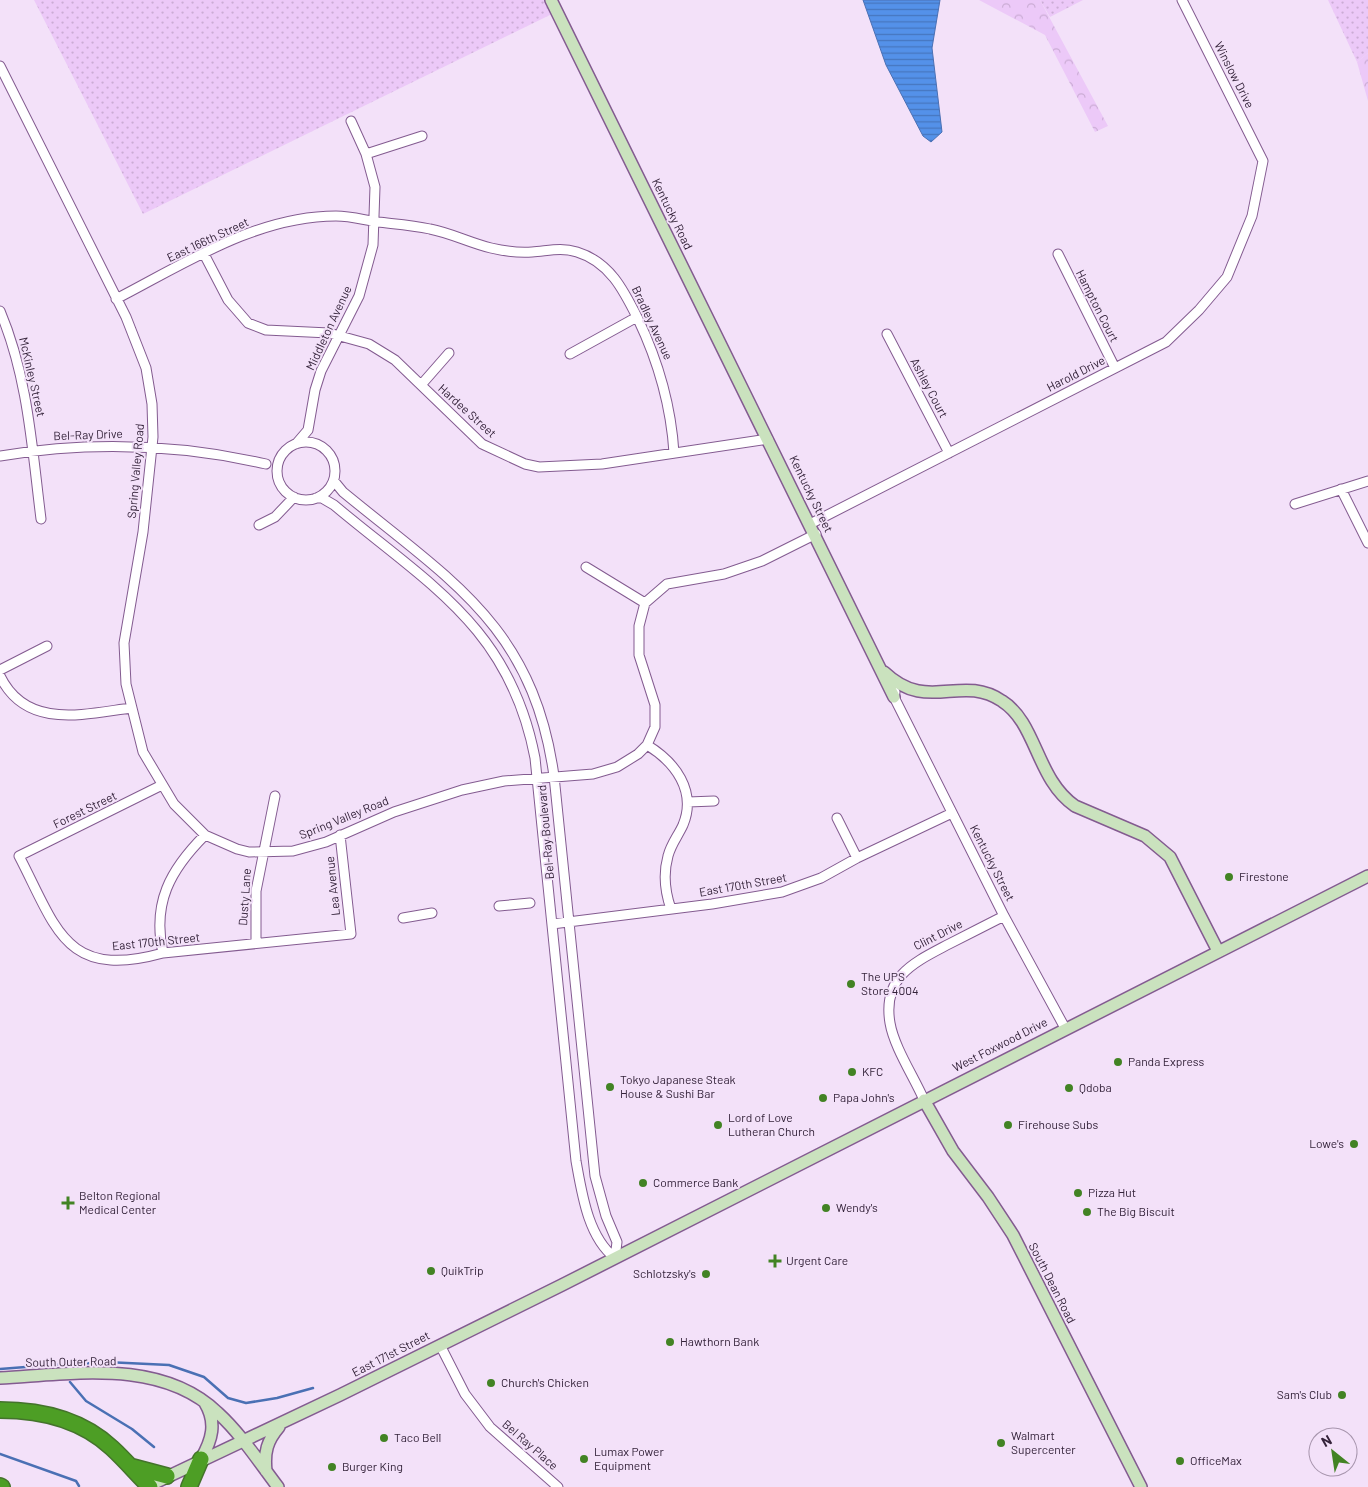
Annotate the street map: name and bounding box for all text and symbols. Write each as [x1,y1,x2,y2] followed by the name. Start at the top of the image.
[1212,39,1258,110] street label: Winslow Drive
[650,176,696,251] street label: Kentucky Road
[165,214,251,264] street label: East 166th Street
[1074,267,1122,344] street label: Hampton Court
[302,283,354,372] street label: Middleton Avenue
[630,284,676,362] street label: Bradley Avenue
[17,336,49,418] street label: McKinley Street
[1044,353,1107,394] street label: Harold Drive
[908,355,951,420] street label: Ashley Court
[436,381,499,440] street label: Hardee Street
[124,423,146,519] street label: Spring Valley Road
[53,426,123,442] street label: Bel-Ray Drive
[787,453,837,534] street label: Kentucky Street
[534,784,556,880] street label: Bel-Ray Boulevard
[51,788,119,830] street label: Forest Street
[297,793,390,841] street label: Spring Valley Road
[968,822,1018,903] street label: Kentucky Street
[322,856,342,917] street label: Lea Avenue
[235,868,253,926] street label: Dusty Lane
[698,869,788,899] street label: East 170th Street
[1239,869,1289,883] place label: Firestone
[1223,871,1235,883] marker: Firestone
[911,916,964,952] street label: Clint Drive
[111,929,201,953] street label: East 170th Street
[861,969,919,997] place label: The UPS Store 4004
[845,978,857,990] marker: The UPS Store 4004
[950,1014,1049,1074] street label: West Foxwood Drive
[1128,1054,1204,1068] place label: Panda Express
[1112,1056,1124,1068] marker: Panda Express
[862,1064,883,1078] place label: KFC
[846,1066,858,1078] marker: KFC
[620,1072,736,1100] place label: Tokyo Japanese Steak House & Sushi Bar
[1079,1080,1112,1094] place label: Qdoba
[604,1081,616,1093] marker: Tokyo Japanese Steak House & Sushi Bar
[1063,1082,1075,1094] marker: Qdoba
[833,1090,895,1104] place label: Papa John's
[817,1092,829,1104] marker: Papa John's
[728,1110,815,1138] place label: Lord of Love Lutheran Church
[1018,1117,1098,1131] place label: Firehouse Subs
[712,1119,724,1131] marker: Lord of Love Lutheran Church
[1002,1119,1014,1131] marker: Firehouse Subs
[1309,1136,1344,1150] place label: Lowe's
[1348,1138,1360,1150] marker: Lowe's
[653,1175,738,1189] place label: Commerce Bank
[637,1177,649,1189] marker: Commerce Bank
[1088,1185,1136,1199] place label: Pizza Hut
[1072,1187,1084,1199] marker: Pizza Hut
[79,1188,160,1216] place label: Belton Regional Medical Center
[61,1196,75,1210] marker: Belton Regional Medical Center
[836,1200,878,1214] place label: Wendy's
[820,1202,832,1214] marker: Wendy's
[1097,1204,1175,1218] place label: The Big Biscuit
[1081,1206,1093,1218] marker: The Big Biscuit
[1027,1240,1079,1325] street label: South Dean Road
[786,1253,848,1267] place label: Urgent Care
[768,1254,782,1268] marker: Urgent Care
[441,1263,484,1277] place label: QuikTrip
[425,1265,437,1277] marker: QuikTrip
[633,1266,696,1280] place label: Schlotzsky's
[700,1268,712,1280] marker: Schlotzsky's
[349,1328,432,1379] street label: East 171st Street
[680,1334,759,1348] place label: Hawthorn Bank
[664,1336,676,1348] marker: Hawthorn Bank
[25,1353,117,1369] street label: South Outer Road
[501,1375,589,1389] place label: Church's Chicken
[485,1377,497,1389] marker: Church's Chicken
[1277,1387,1332,1401] place label: Sam's Club
[1336,1389,1348,1401] marker: Sam's Club
[500,1416,561,1472] street label: Bel Ray Place
[1308,1427,1358,1477] north arrow
[1011,1428,1076,1456] place label: Walmart Supercenter
[394,1430,441,1444] place label: Taco Bell
[1318,1431,1335,1450] text: N
[378,1432,390,1444] marker: Taco Bell
[995,1437,1007,1449] marker: Walmart Supercenter
[594,1444,664,1472] place label: Lumax Power Equipment
[578,1453,590,1465] marker: Lumax Power Equipment
[1190,1453,1242,1467] place label: OfficeMax
[1174,1455,1186,1467] marker: OfficeMax
[342,1459,403,1473] place label: Burger King
[326,1461,338,1473] marker: Burger King

